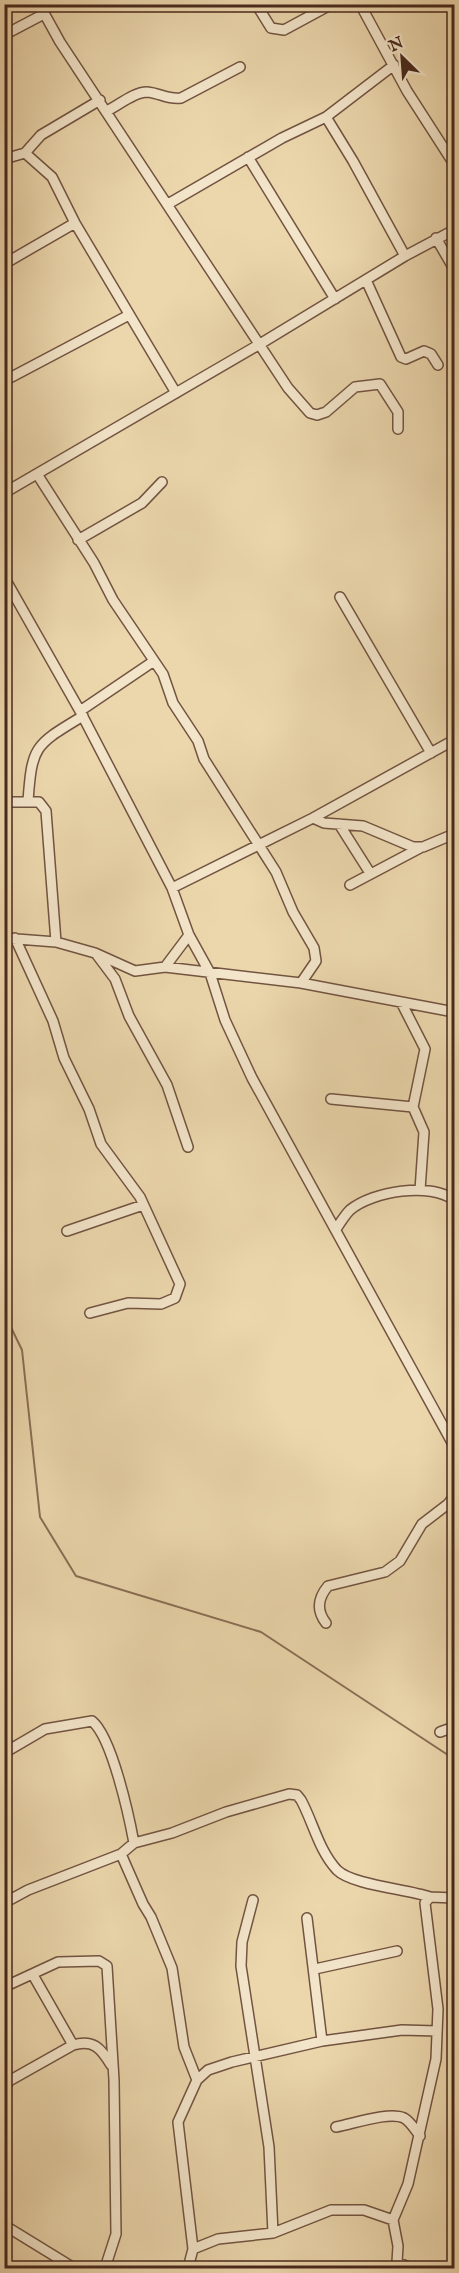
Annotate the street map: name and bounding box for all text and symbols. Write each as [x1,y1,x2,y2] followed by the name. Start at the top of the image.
[372,27,432,87] north arrow
[385,33,407,58] text: N

